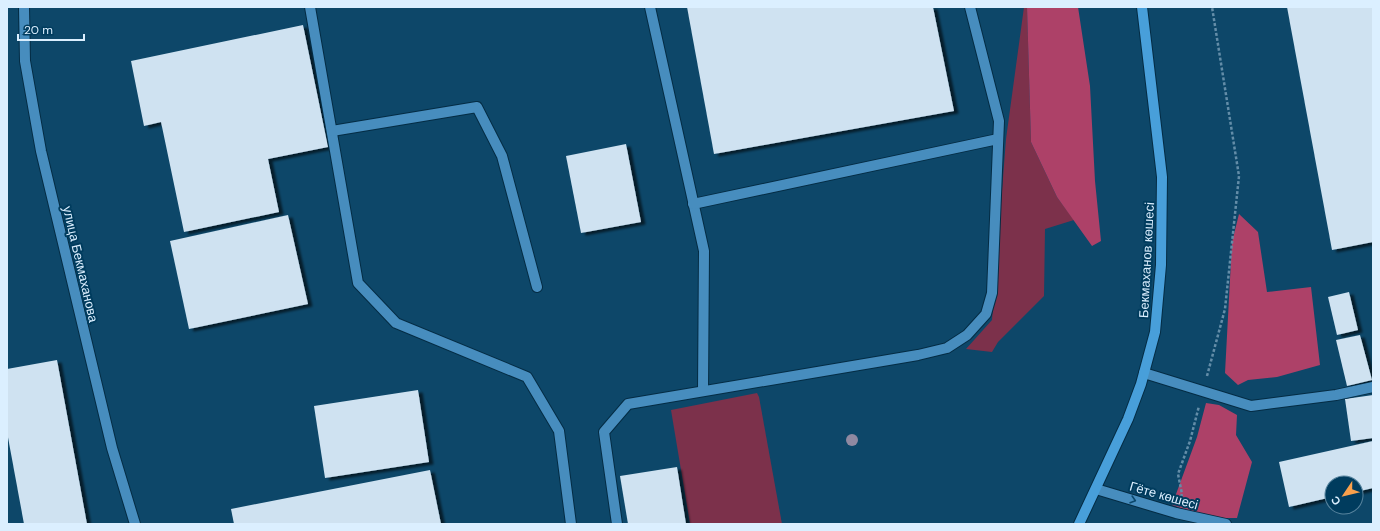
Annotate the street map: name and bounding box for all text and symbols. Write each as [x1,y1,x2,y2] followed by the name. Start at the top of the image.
[18,16,84,42] scale bar
[24,22,53,38] text: 20 m
[1135,202,1158,318] street label: Бекмаханов көшесі
[59,204,102,325] street label: улица Бекмаханова
[1324,475,1364,515] north arrow
[1128,478,1200,513] street label: Гёте көшесі
[1328,493,1344,508] text: С
[1130,495,1137,504] one-way arrow

